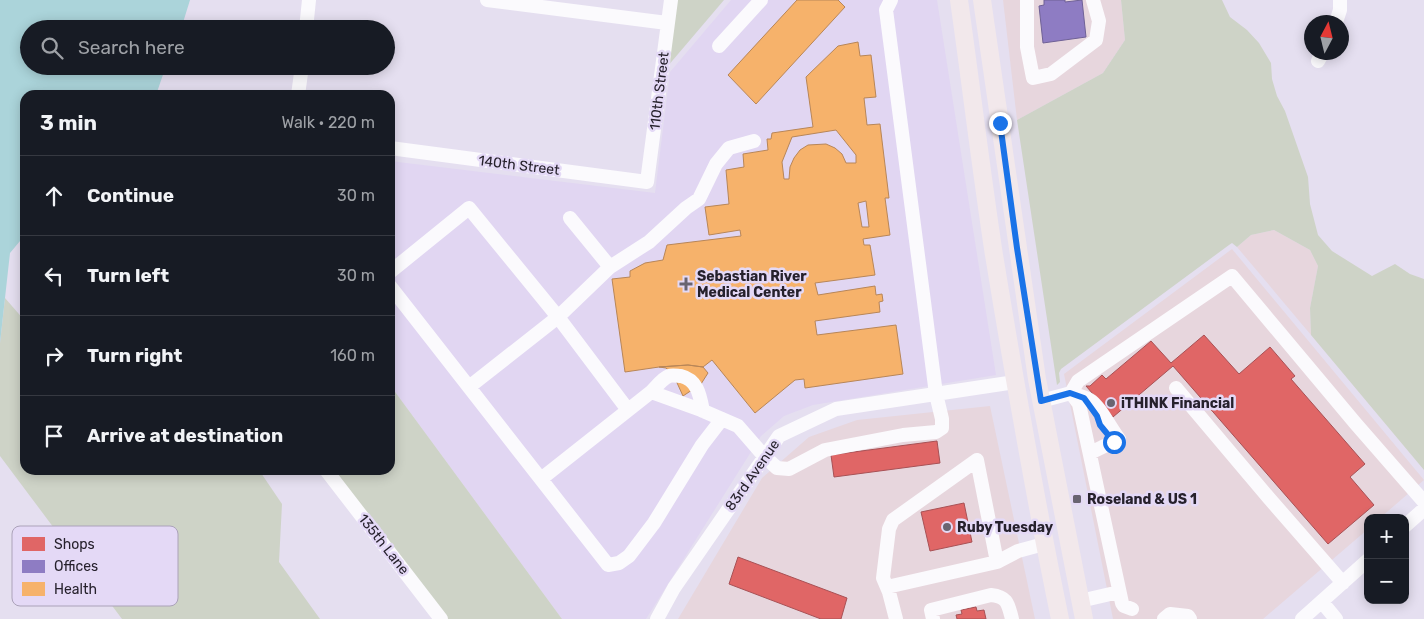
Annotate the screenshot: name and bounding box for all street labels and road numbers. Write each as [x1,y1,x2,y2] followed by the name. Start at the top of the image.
[646,50,673,131] street label: 110th Street
[477,152,561,179] street label: 140th Street
[722,436,783,514] street label: 83rd Avenue
[355,511,413,578] street label: 135th Lane

